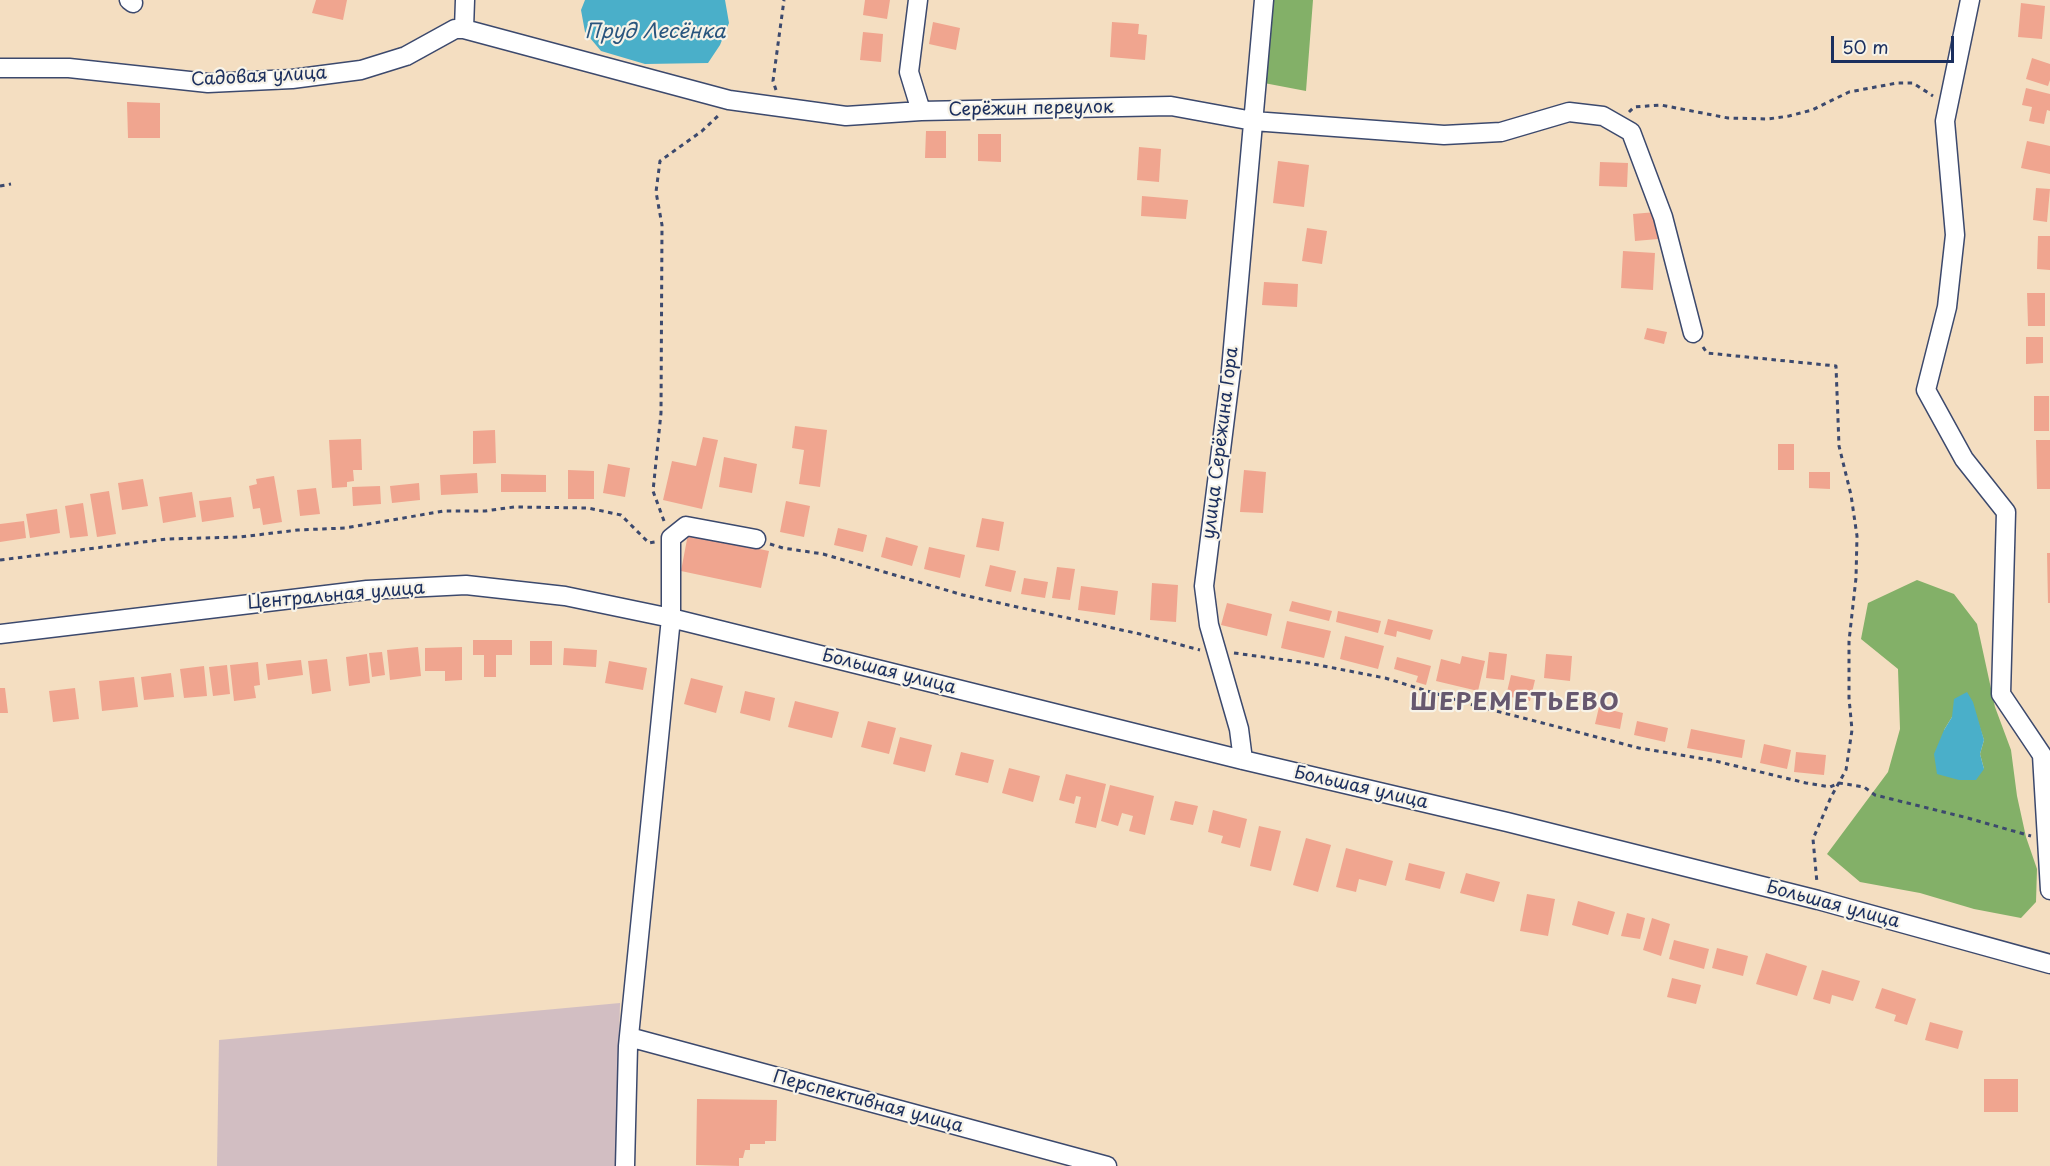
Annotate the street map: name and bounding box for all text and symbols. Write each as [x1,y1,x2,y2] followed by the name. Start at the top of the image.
[585,20,725,44] water label: Пруд Лесёнка
[1834,24,1957,62] scale bar
[1842,33,1889,60] text: 50 m
[191,63,327,91] street label: Садовая улица
[948,97,1114,121] street label: Серёжин переулок
[1198,346,1244,540] street label: улица Серёжина Гора
[247,577,425,615] street label: Центральная улица
[820,645,958,699] street label: Большая улица
[1412,689,1618,717] district label: ШЕРЕМЕТЬЕВО
[1292,762,1430,814] street label: Большая улица
[1764,877,1902,933] street label: Большая улица
[770,1066,966,1138] street label: Перспективная улица

